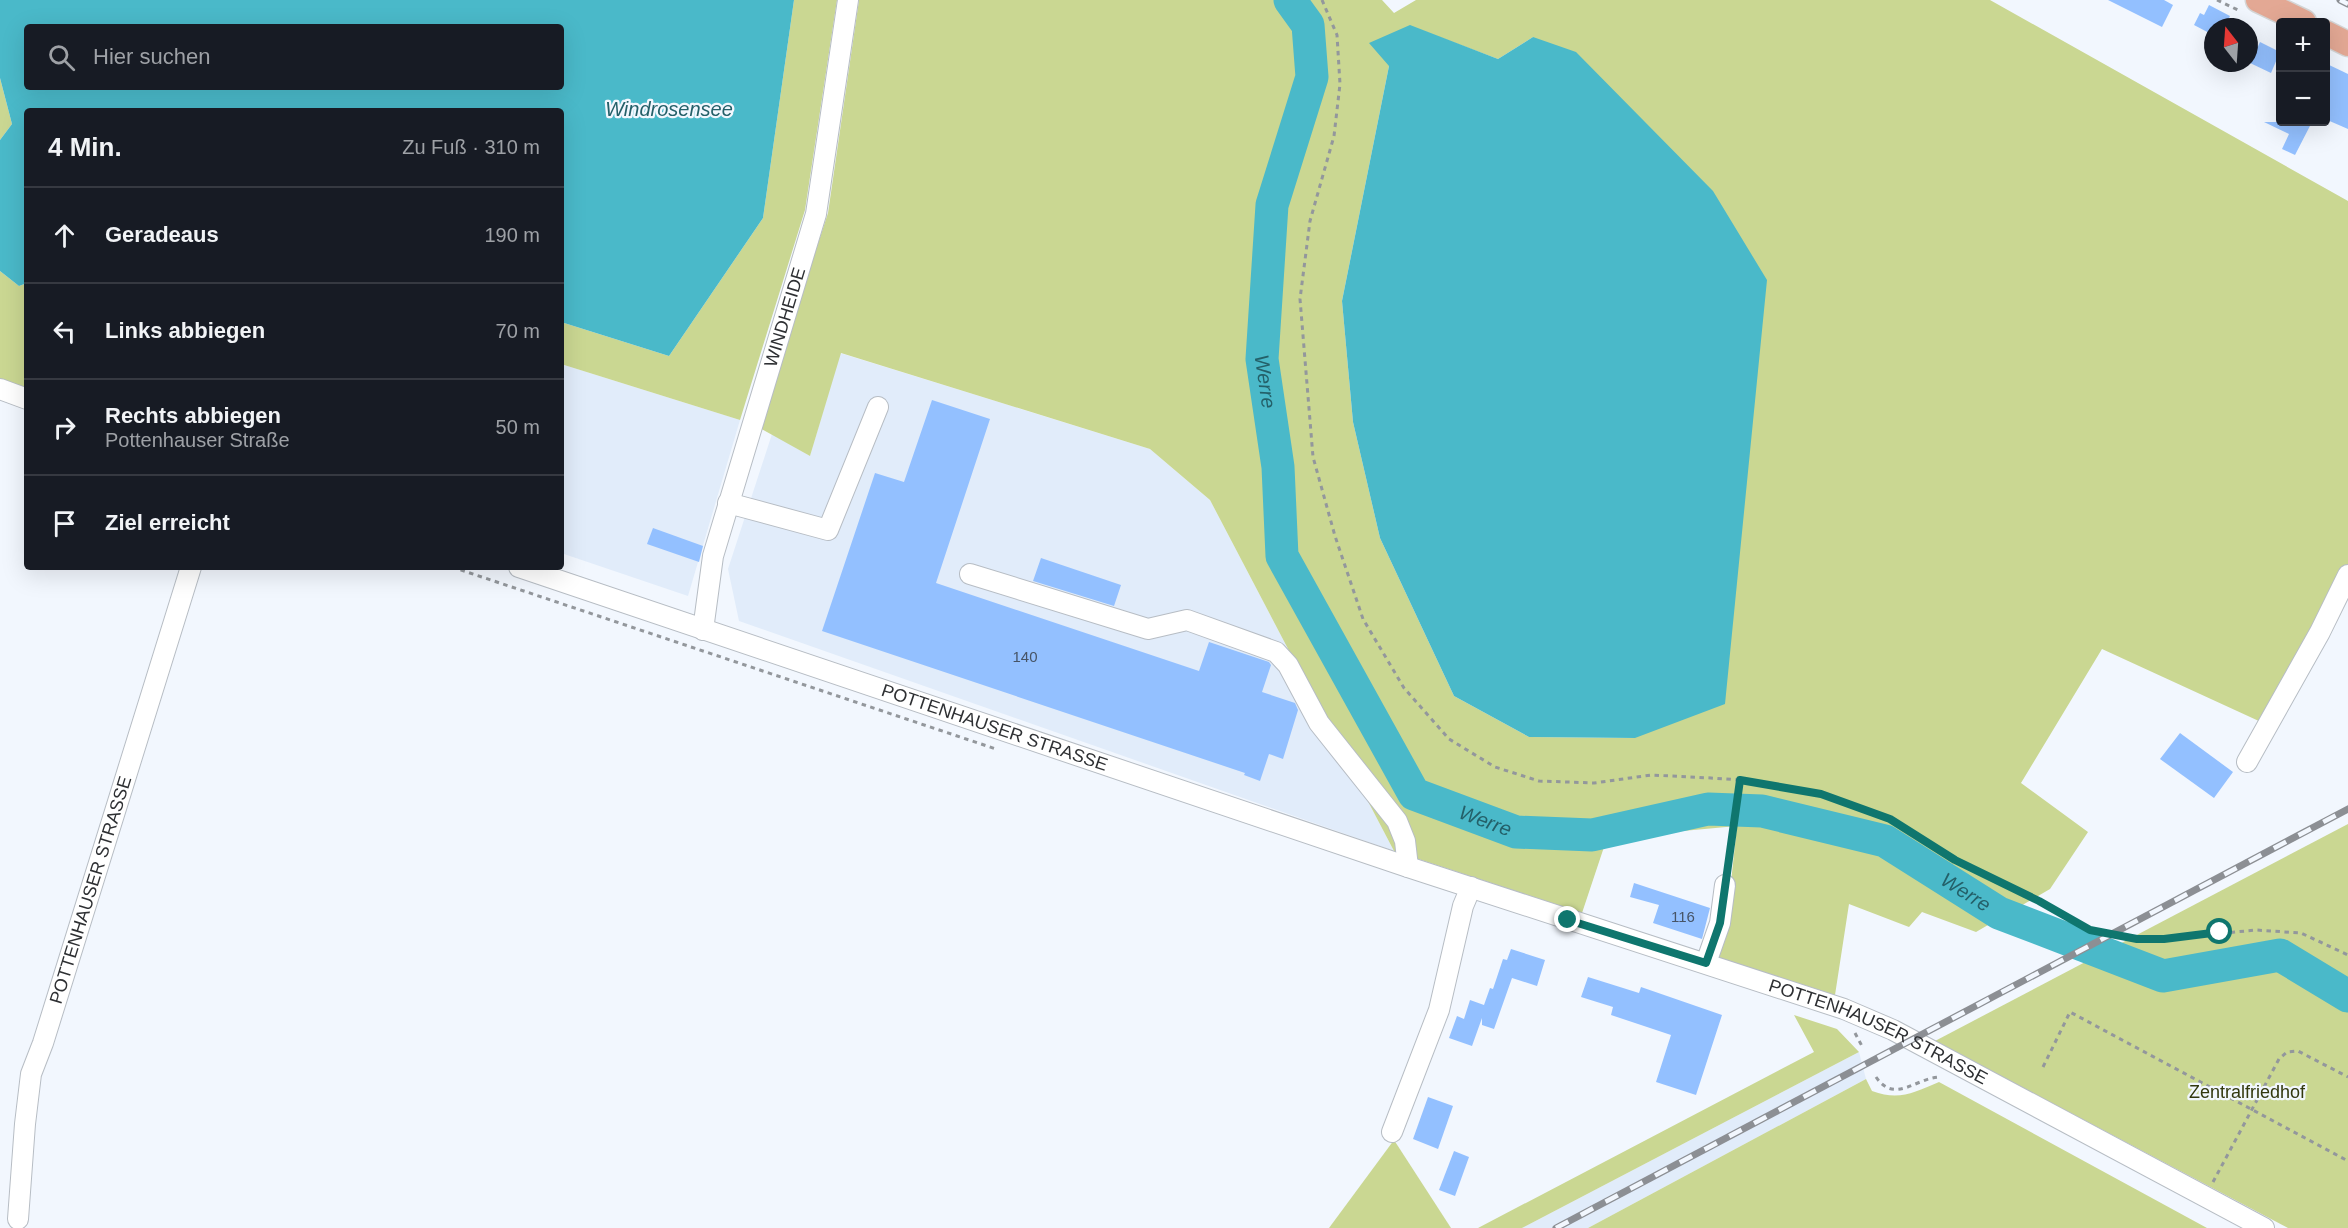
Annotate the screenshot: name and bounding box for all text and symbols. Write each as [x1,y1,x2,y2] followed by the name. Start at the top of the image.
[2204,18,2258,72] north arrow
[2276,18,2330,126] map controls
[2276,18,2330,72] button: +
[24,24,564,90] search box
[45,41,78,74] icon: search
[93,44,210,69] text: Hier suchen
[2276,72,2330,126] button: −
[605,98,733,120] water label: Windrosensee
[48,132,122,162] text: 4 Min.
[402,136,540,158] text: Zu Fuß · 310 m
[48,219,81,252] icon: ahead
[105,222,219,247] text: Geradeaus
[484,224,540,246] text: 190 m
[760,265,809,369] street label: WINDHEIDE
[48,315,81,348] icon: left
[105,318,265,343] text: Links abbiegen
[496,320,540,342] text: 70 m
[1250,353,1280,410] water label: Werre
[105,403,281,428] text: Rechts abbiegen
[48,411,81,444] icon: right
[496,416,540,438] text: 50 m
[105,429,290,451] text: Pottenhauser Straße
[48,507,81,540] icon: arrive
[105,510,230,535] text: Ziel erreicht
[1012,648,1038,665] house number: 140
[879,680,1110,775] street label: POTTENHAUSER STRASSE
[46,774,135,1006] street label: POTTENHAUSER STRASSE
[1456,801,1515,840] water label: Werre
[1937,868,1995,916] water label: Werre
[1554,906,1580,932] route end
[1671,908,1695,925] house number: 116
[2206,918,2232,944] route start
[1766,975,1991,1088] street label: POTTENHAUSER STRASSE
[2189,1082,2306,1102] park label: Zentralfriedhof

